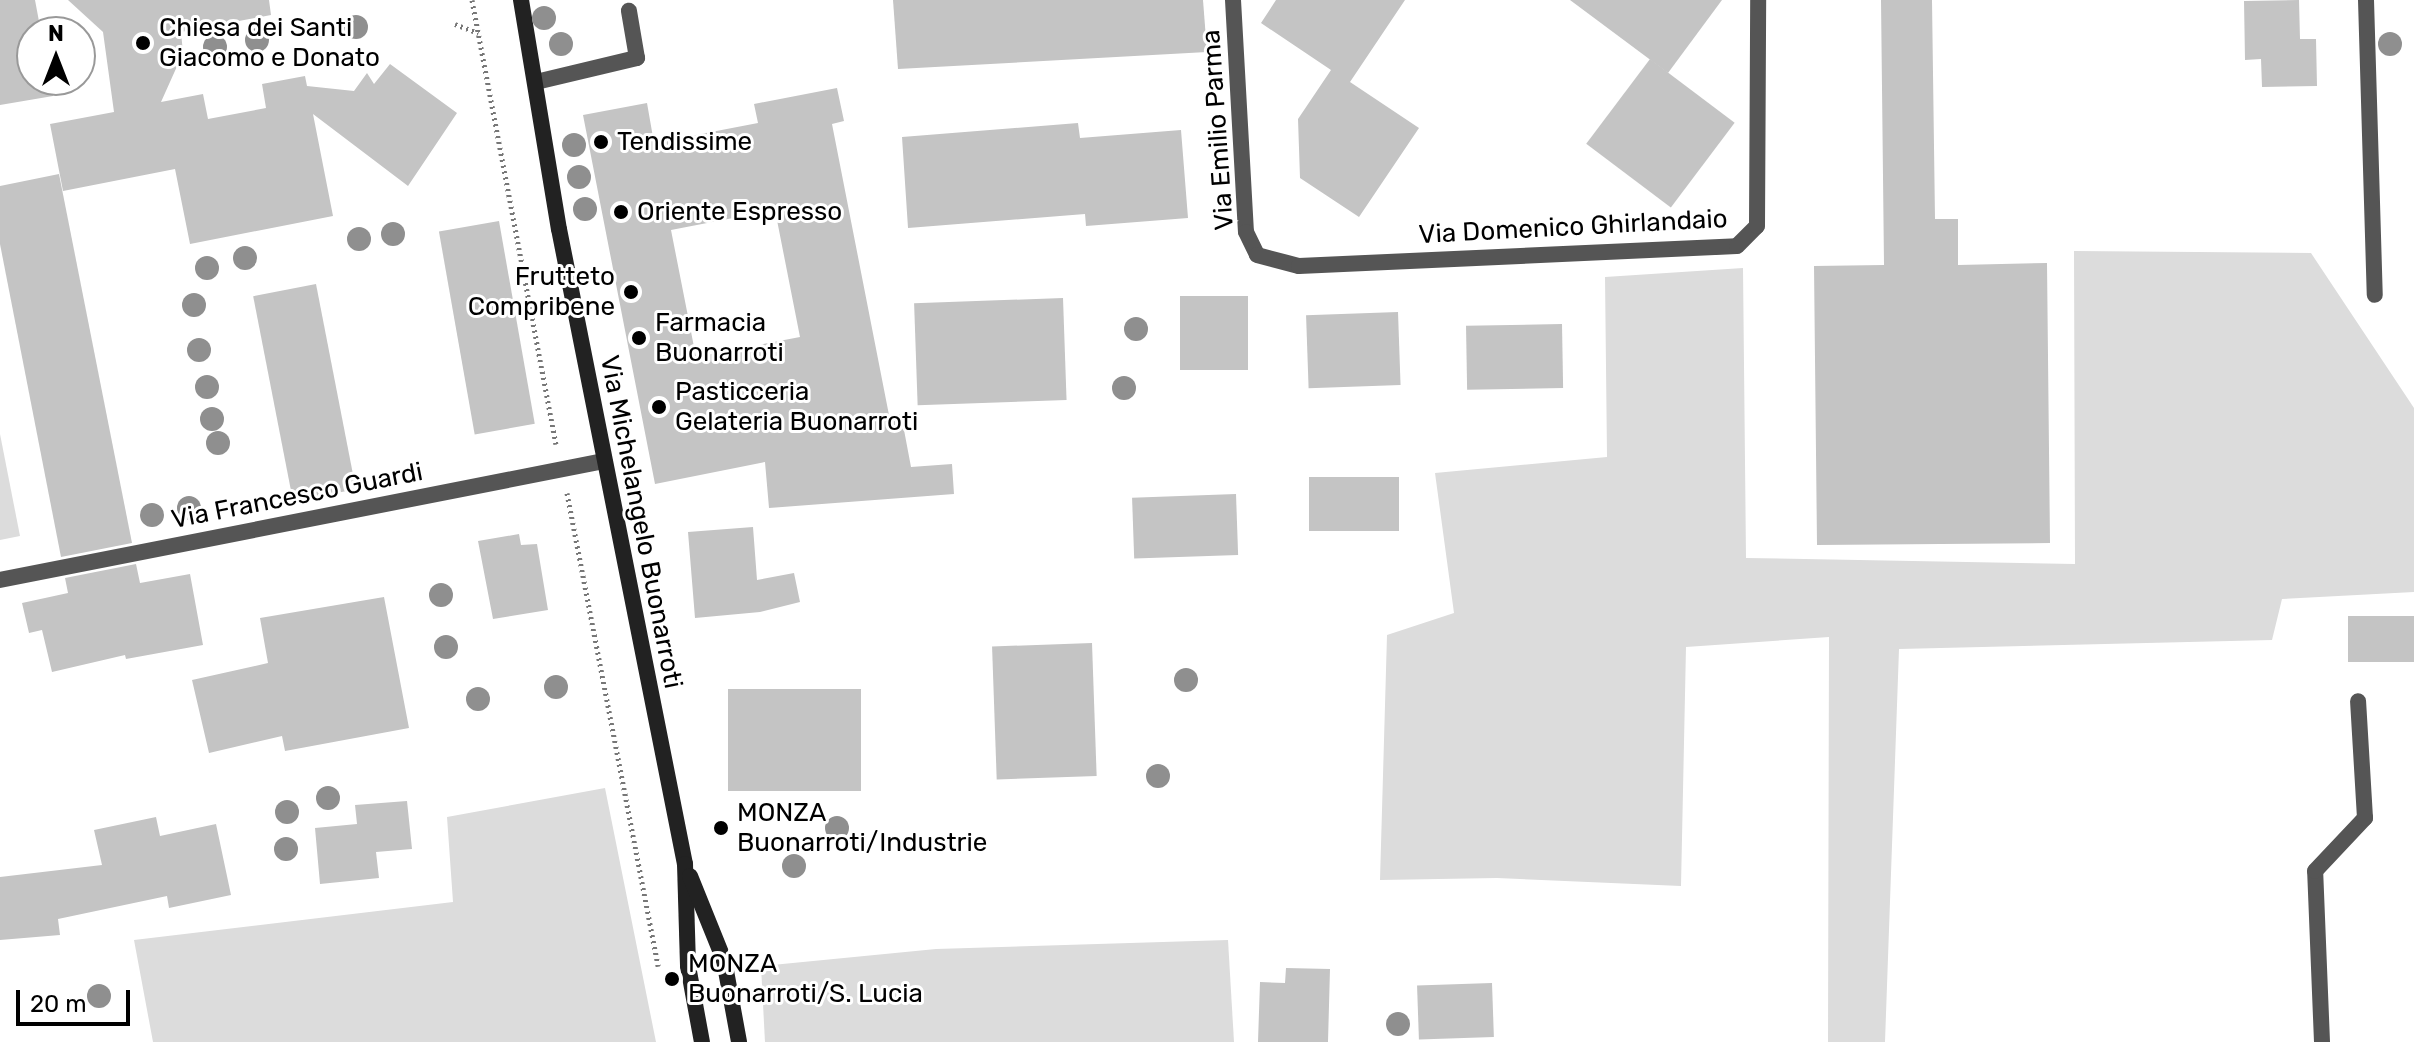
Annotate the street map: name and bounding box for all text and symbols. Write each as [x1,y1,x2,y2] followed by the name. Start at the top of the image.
[159,12,380,74] place label: Chiesa dei Santi Giacomo e Donato
[16,16,96,96] north arrow
[48,20,64,47] text: N
[1195,29,1241,231] street label: Via Emilio Parma
[134,34,152,52] marker: Chiesa dei Santi Giacomo e Donato
[617,126,752,158] place label: Tendissime
[592,133,610,151] marker: Tendissime
[637,196,842,228] place label: Oriente Espresso
[612,203,630,221] marker: Oriente Espresso
[1418,203,1728,251] street label: Via Domenico Ghirlandaio
[468,261,615,322] place label: Frutteto Compribene
[622,283,640,301] marker: Frutteto Compribene
[655,307,784,368] place label: Farmacia Buonarroti
[630,329,648,347] marker: Farmacia Buonarroti
[593,353,689,691] street label: Via Michelangelo Buonarroti
[675,376,918,438] place label: Pasticceria Gelateria Buonarroti
[650,398,668,416] marker: Pasticceria Gelateria Buonarroti
[169,456,425,536] street label: Via Francesco Guardi
[737,797,987,858] place label: MONZA Buonarroti/Industrie
[712,819,730,837] marker: MONZA Buonarroti/Industrie
[688,948,923,1010] place label: MONZA Buonarroti/S. Lucia
[663,970,681,988] marker: MONZA Buonarroti/S. Lucia
[20,974,134,1024] scale bar
[30,990,87,1018] text: 20 m

